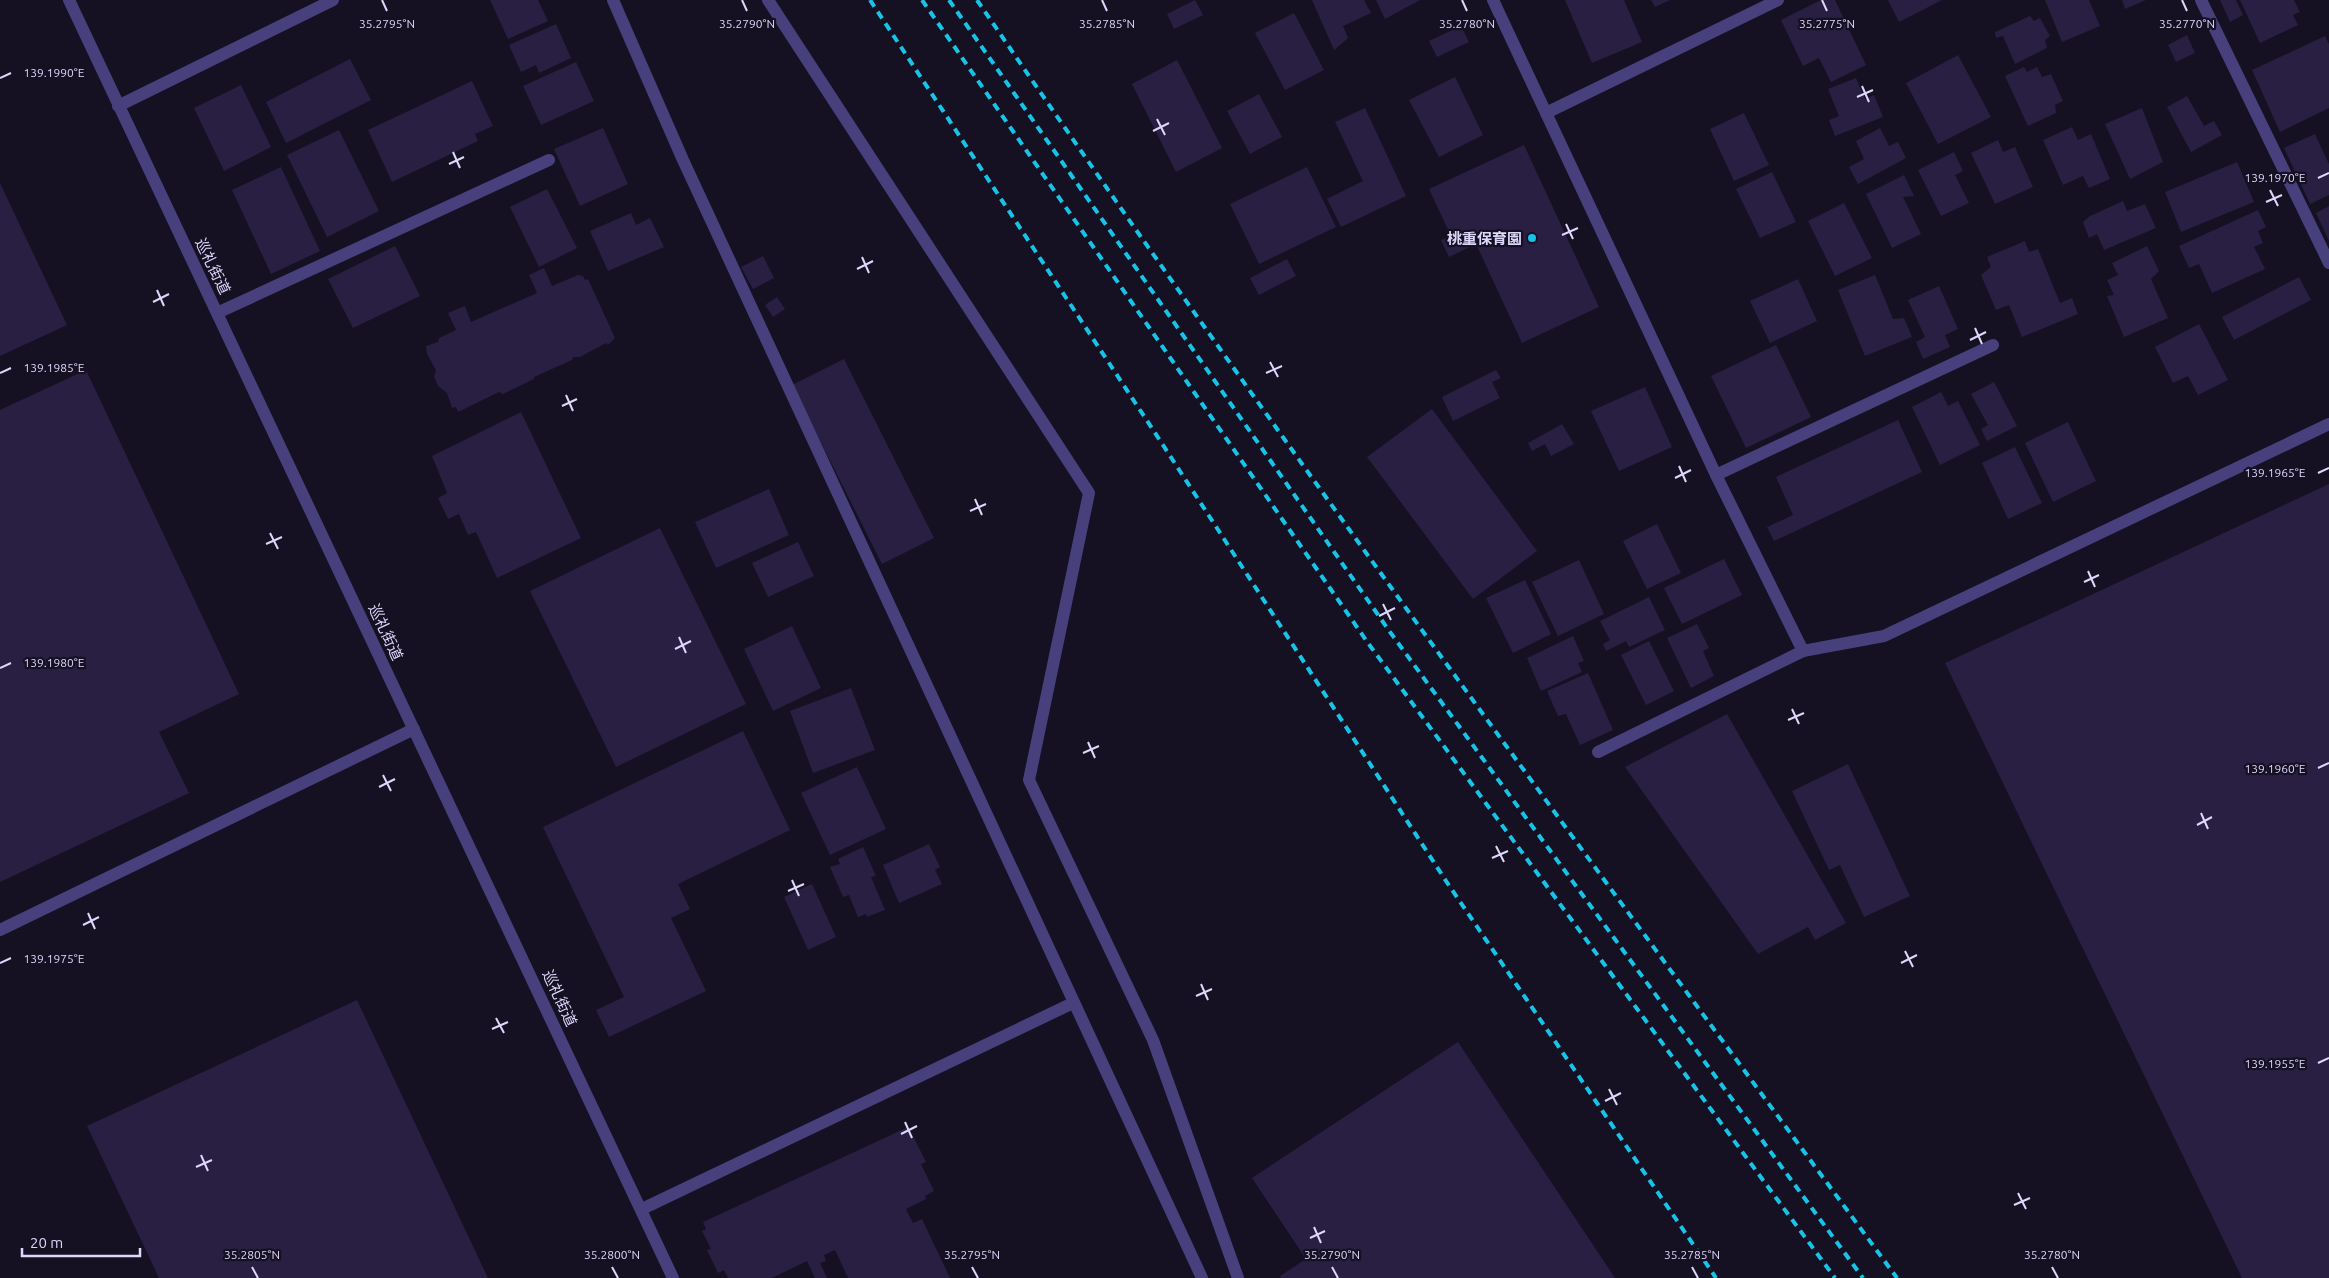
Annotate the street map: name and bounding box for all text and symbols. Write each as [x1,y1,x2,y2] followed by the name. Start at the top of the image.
[359,17,415,30] text: 35.2795°N
[719,17,775,30] text: 35.2790°N
[1079,17,1135,30] text: 35.2785°N
[1439,17,1495,30] text: 35.2780°N
[1799,17,1855,30] text: 35.2775°N
[2159,17,2215,30] text: 35.2770°N
[24,66,85,79] text: 139.1990°E
[2245,171,2306,184] text: 139.1970°E
[1447,230,1522,247] place label: 桃重保育園
[1526,232,1538,244] marker: 桃重保育園
[192,235,234,297] street label: 巡礼街道
[24,361,85,374] text: 139.1985°E
[2245,466,2306,479] text: 139.1965°E
[366,601,406,663] street label: 巡礼街道
[24,656,85,669] text: 139.1980°E
[2245,762,2306,775] text: 139.1960°E
[24,952,85,965] text: 139.1975°E
[540,967,580,1029] street label: 巡礼街道
[2245,1057,2306,1070] text: 139.1955°E
[22,1226,140,1258] scale bar
[30,1234,63,1251] text: 20 m
[224,1248,280,1261] text: 35.2805°N
[584,1248,640,1261] text: 35.2800°N
[944,1248,1000,1261] text: 35.2795°N
[1304,1248,1360,1261] text: 35.2790°N
[1664,1248,1720,1261] text: 35.2785°N
[2024,1248,2080,1261] text: 35.2780°N

